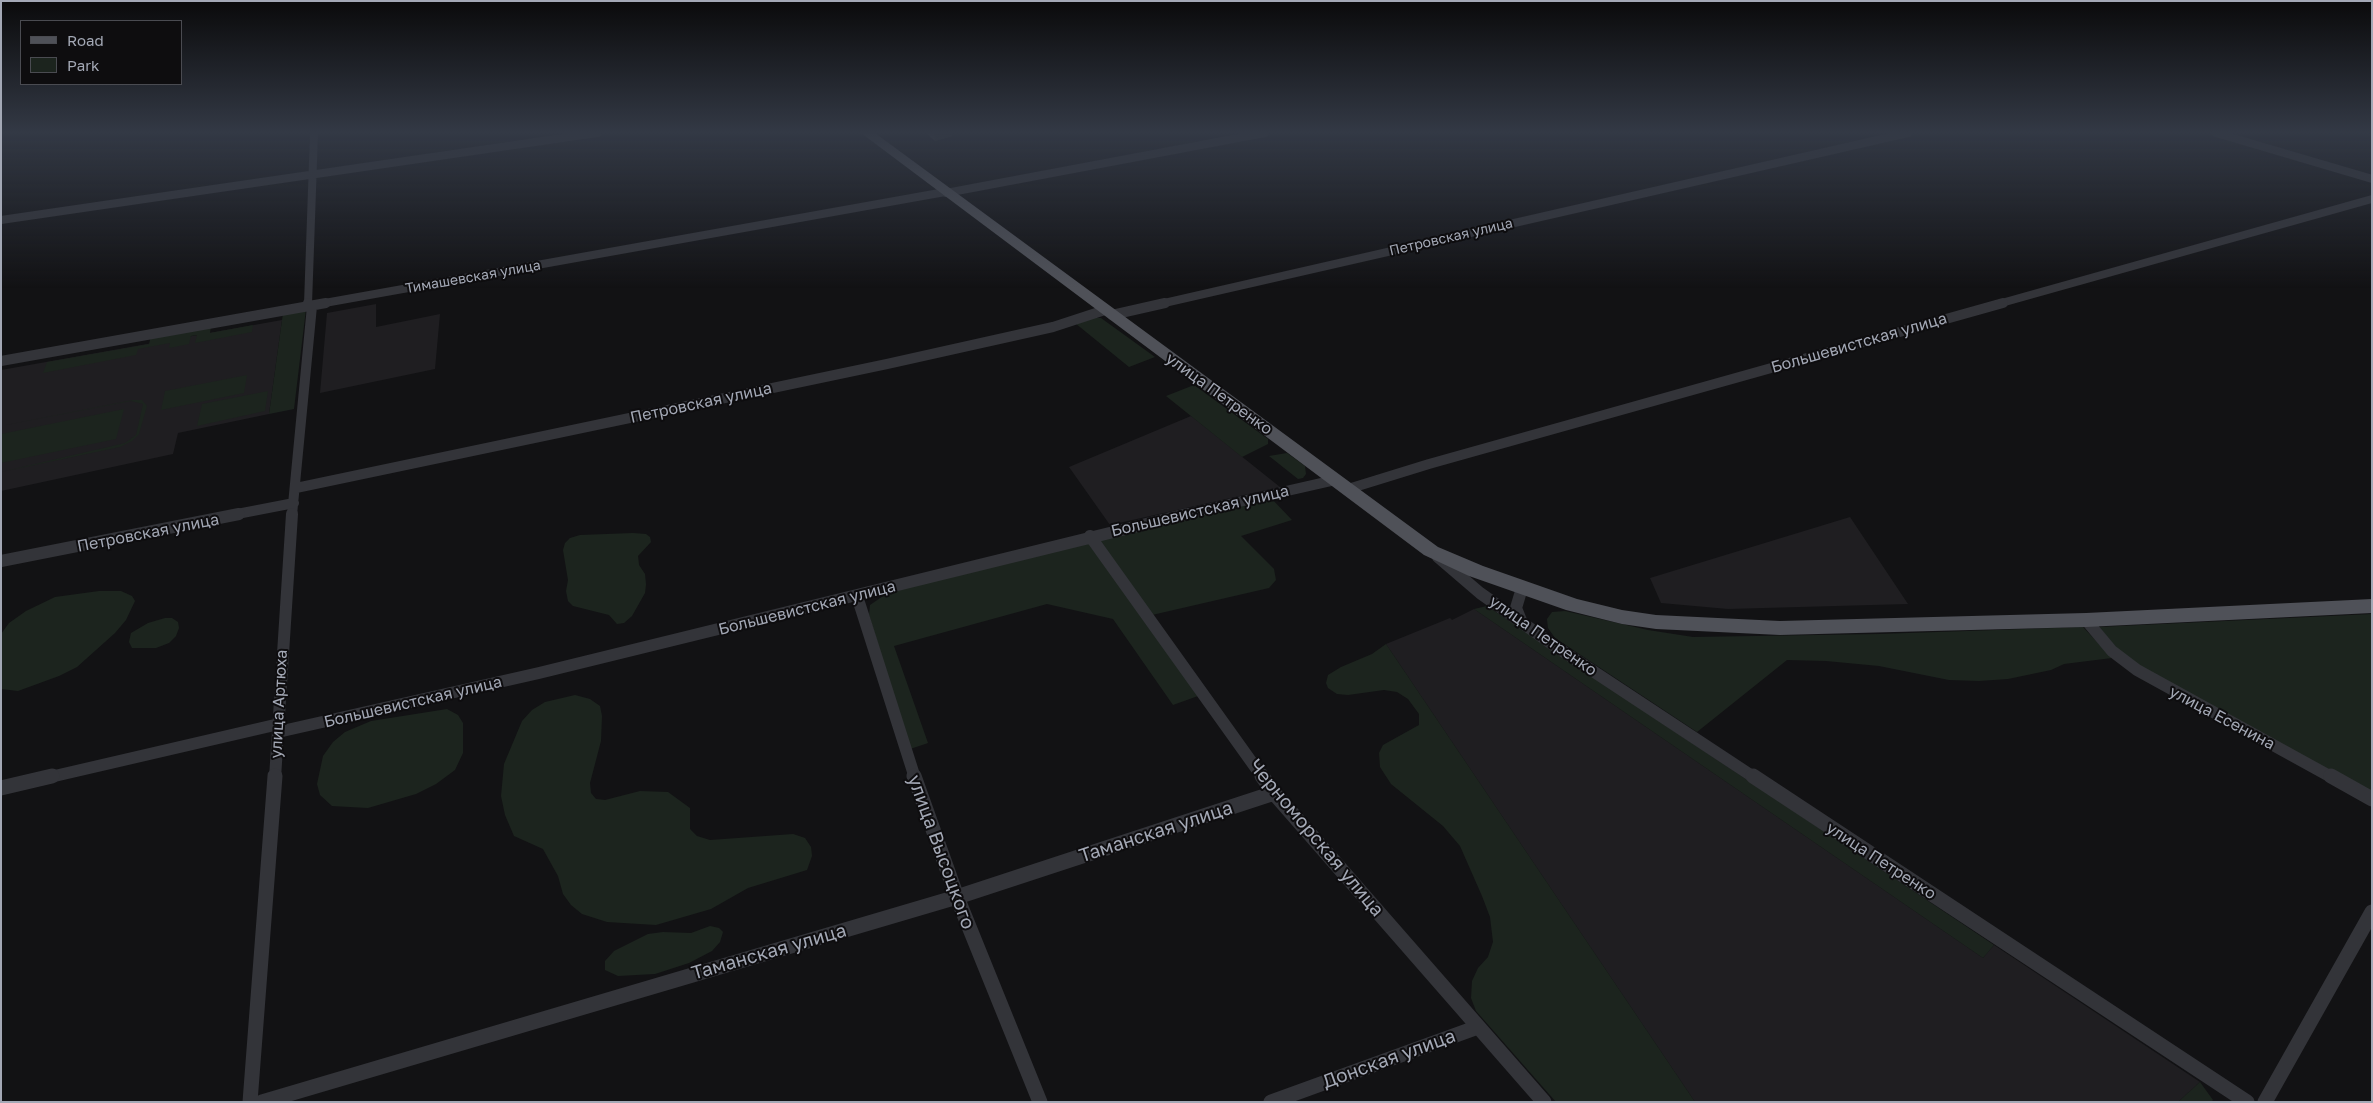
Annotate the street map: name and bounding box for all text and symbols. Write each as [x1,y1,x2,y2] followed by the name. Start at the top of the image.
[20,20,182,85] legend
[67,31,104,49] text: Road
[67,56,99,74] text: Park
[1388,215,1514,259] street label: Петровская улица
[404,257,542,297] street label: Тимашевская улица
[1769,309,1949,377] street label: Большевистская улица
[1162,349,1276,439] street label: улица Петренко
[628,379,774,427] street label: Петровская улица
[1109,481,1291,541] street label: Большевистская улица
[75,510,221,556] street label: Петровская улица
[716,577,898,639] street label: Большевистская улица
[1485,592,1601,680] street label: улица Петренко
[267,649,291,759] street label: улица Артюха
[322,672,504,732] street label: Большевистская улица
[2166,682,2278,754] street label: улица Есенина
[1244,755,1388,921] street label: Черноморская улица
[903,772,979,932] street label: улица Высоцкого
[1076,796,1236,868] street label: Таманская улица
[1822,818,1940,904] street label: улица Петренко
[689,919,849,985] street label: Таманская улица
[1319,1024,1459,1094] street label: Донская улица

